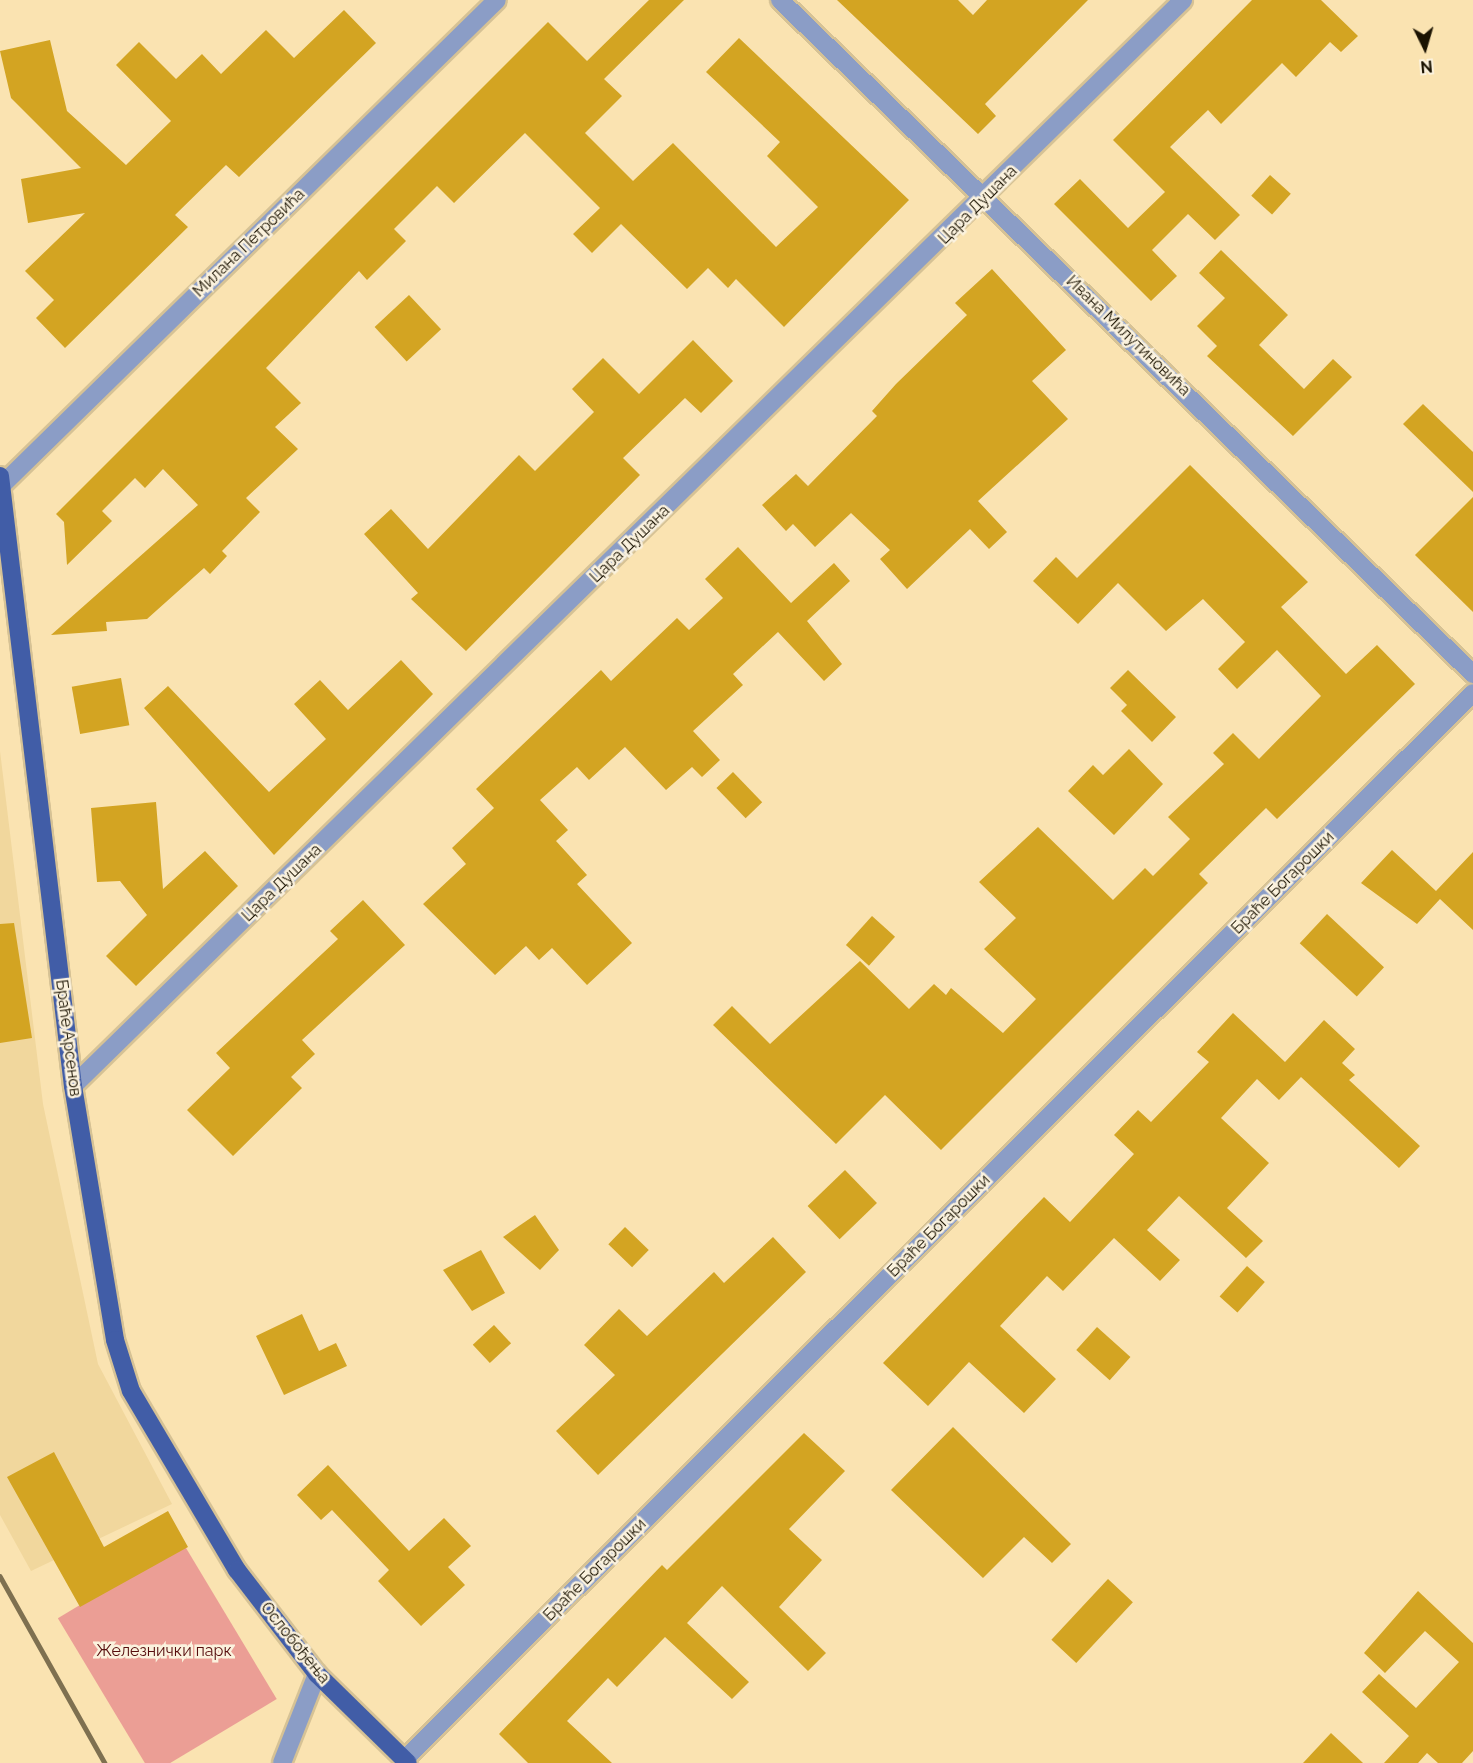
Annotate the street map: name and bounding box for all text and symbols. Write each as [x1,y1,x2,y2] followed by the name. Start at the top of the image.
[1395,18,1455,78] north arrow
[1420,56,1434,76] text: N
[935,162,1021,248] street label: Цара Душана
[189,185,309,301] street label: Милана Петровића
[1062,272,1194,400] street label: Ивана Милутиновића
[586,501,674,587] street label: Цара Душана
[1228,828,1338,938] street label: Браће Богарошки
[238,840,326,926] street label: Цара Душана
[51,978,85,1098] street label: Браће Арсенов
[884,1171,994,1281] street label: Браће Богарошки
[540,1515,650,1625] street label: Браће Богарошки
[256,1599,334,1687] street label: Ослобођења
[96,1641,232,1661] park label: Железнички парк

